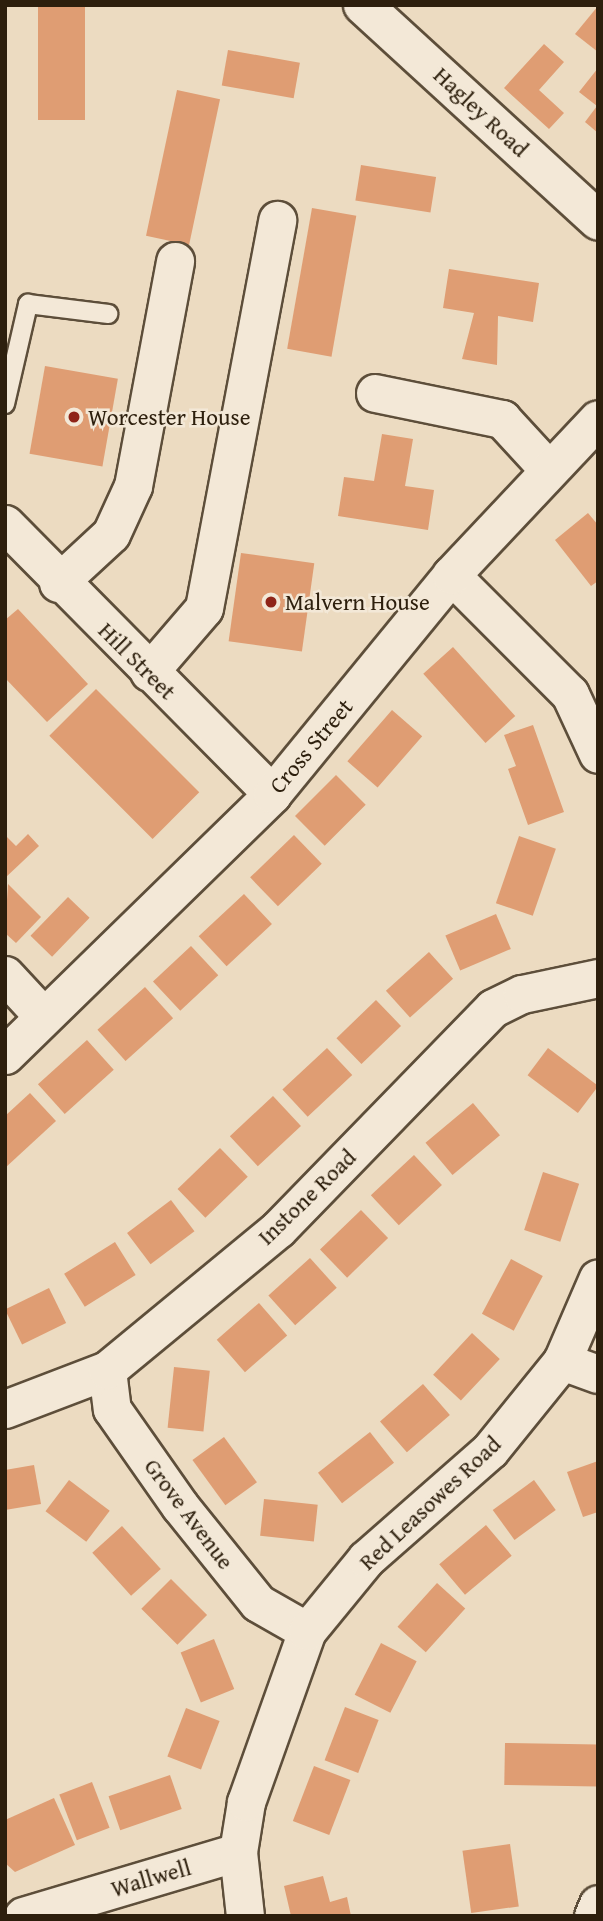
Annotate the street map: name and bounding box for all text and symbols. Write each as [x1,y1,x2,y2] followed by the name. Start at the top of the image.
[428,61,534,163] street label: Hagley Road
[88,403,250,431] place label: Worcester House
[66,409,82,425] marker: Worcester House
[285,588,430,616] place label: Malvern House
[263,594,279,610] marker: Malvern House
[93,617,181,705] street label: Hill Street
[264,693,358,799] street label: Cross Street
[252,1143,362,1251] street label: Instone Road
[353,1430,507,1576] street label: Red Leasowes Road
[138,1453,240,1575] street label: Grove Avenue
[108,1853,194,1903] street label: Wallwell

